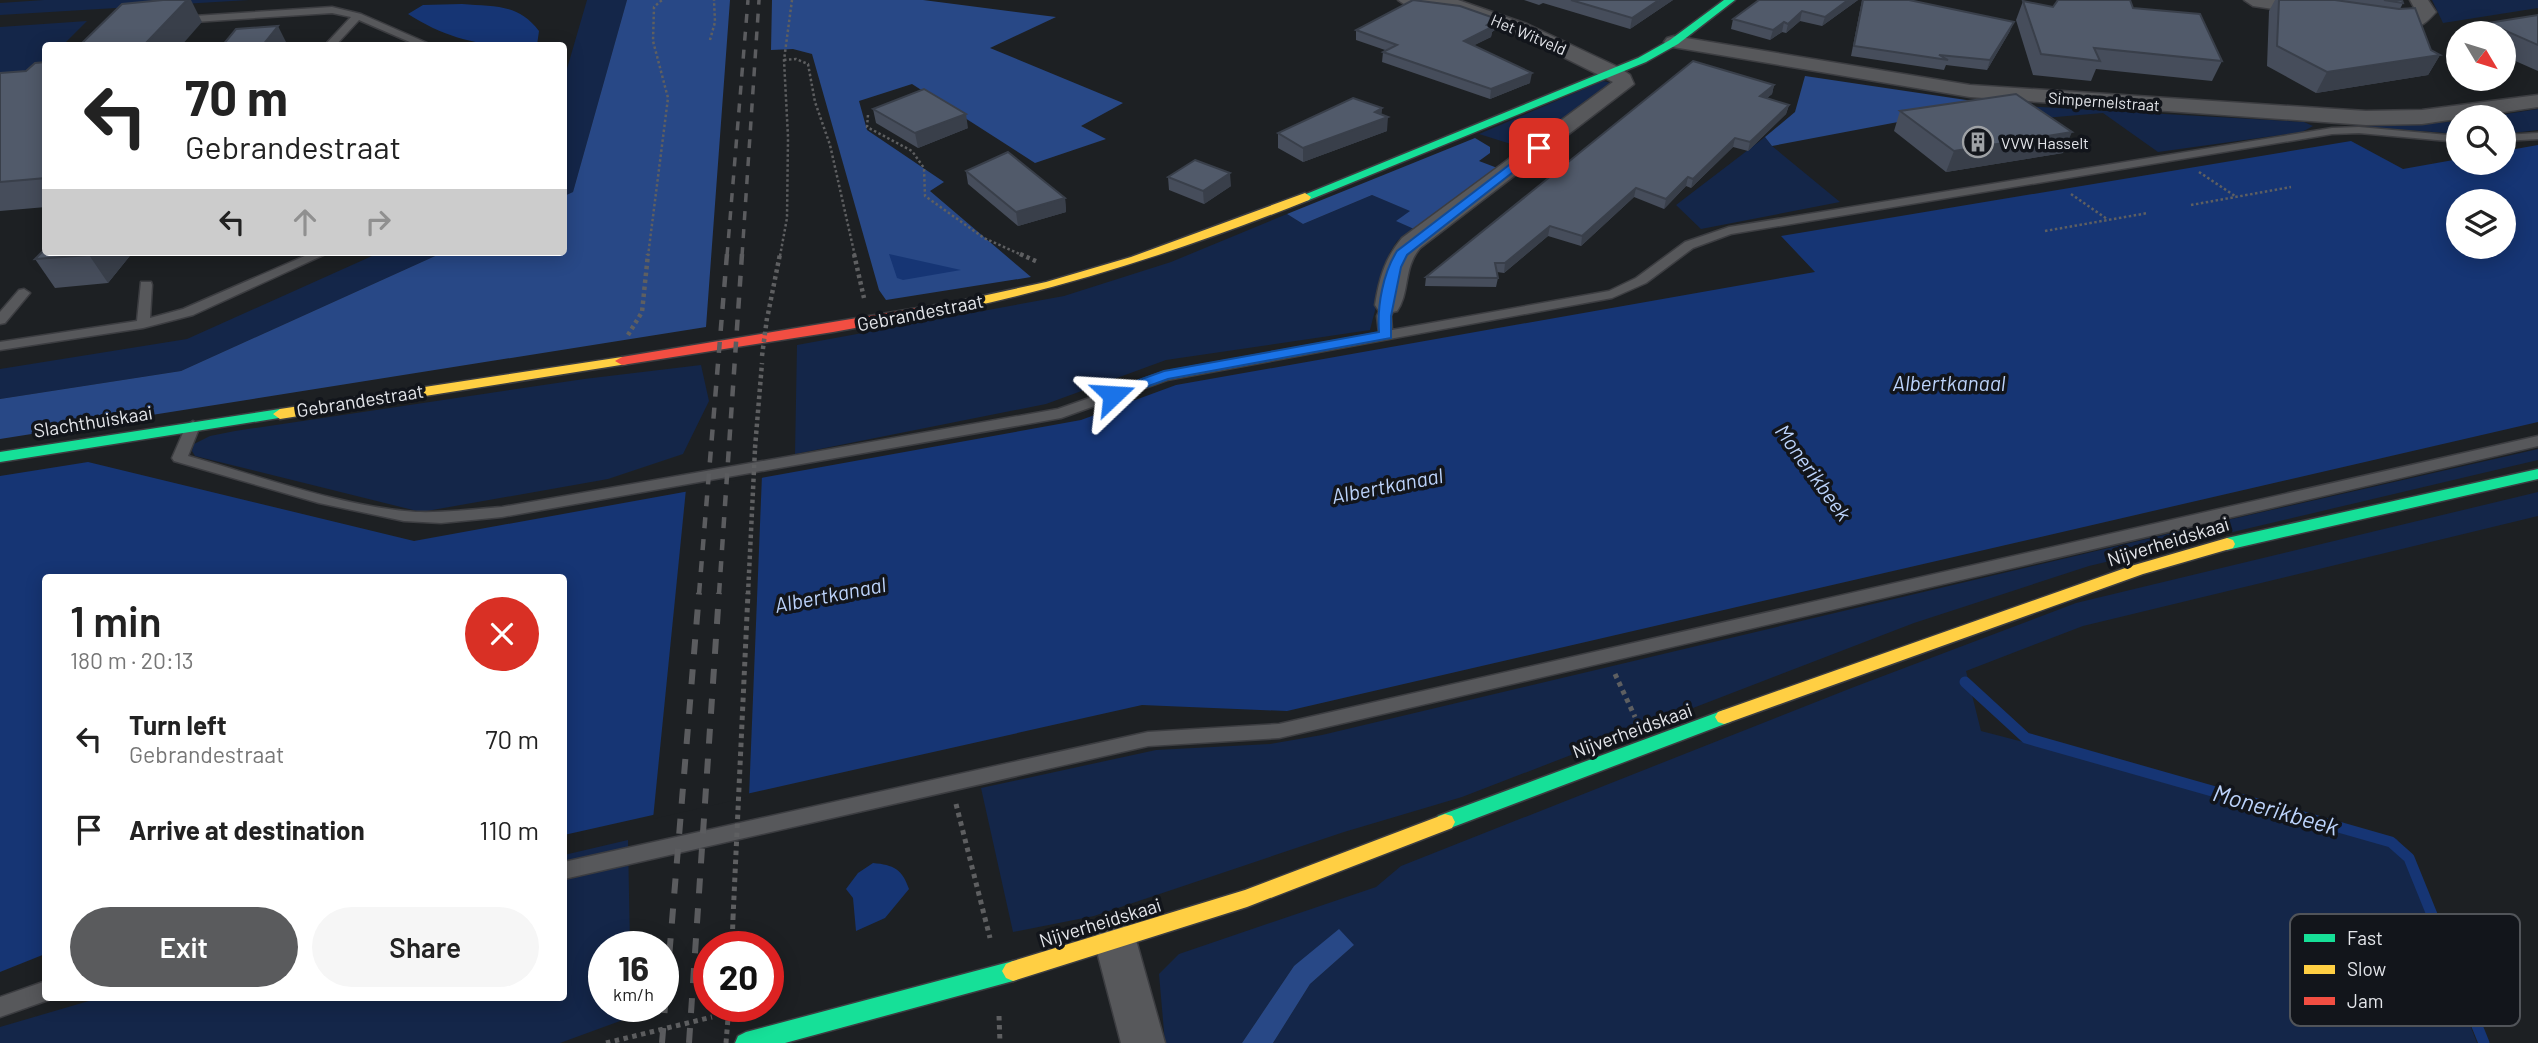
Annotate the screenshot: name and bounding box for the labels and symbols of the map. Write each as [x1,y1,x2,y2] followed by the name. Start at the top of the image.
[1488,10,1570,58] street label: Het Witveld
[2446,21,2516,91] north arrow
[2048,88,2160,114] street label: Simpernelstraat
[1509,118,1569,178] pin
[1961,125,1995,159] building icon: VVW Hasselt
[2001,133,2089,152] place label: VVW Hasselt
[855,288,985,336] street label: Gebrandestraat
[1076,358,1150,432] position arrow
[1893,370,2006,395] water label: Albertkanaal
[295,379,425,421] street label: Gebrandestraat
[32,400,154,442] street label: Slachthuiskaai
[1771,419,1858,526] water label: Monerikbeek
[1329,462,1445,508] water label: Albertkanaal
[2104,512,2232,570] street label: Nijverheidskaai
[772,571,888,617] water label: Albertkanaal
[1569,698,1695,762] street label: Nijverheidskaai
[2210,777,2342,841] water label: Monerikbeek
[1036,893,1164,951] street label: Nijverheidskaai
[2290,914,2520,1026] legend
[2347,926,2383,949] text: Fast
[693,931,784,1022] speed limit sign: 20
[2347,957,2386,980] text: Slow
[2347,989,2383,1012] text: Jam

